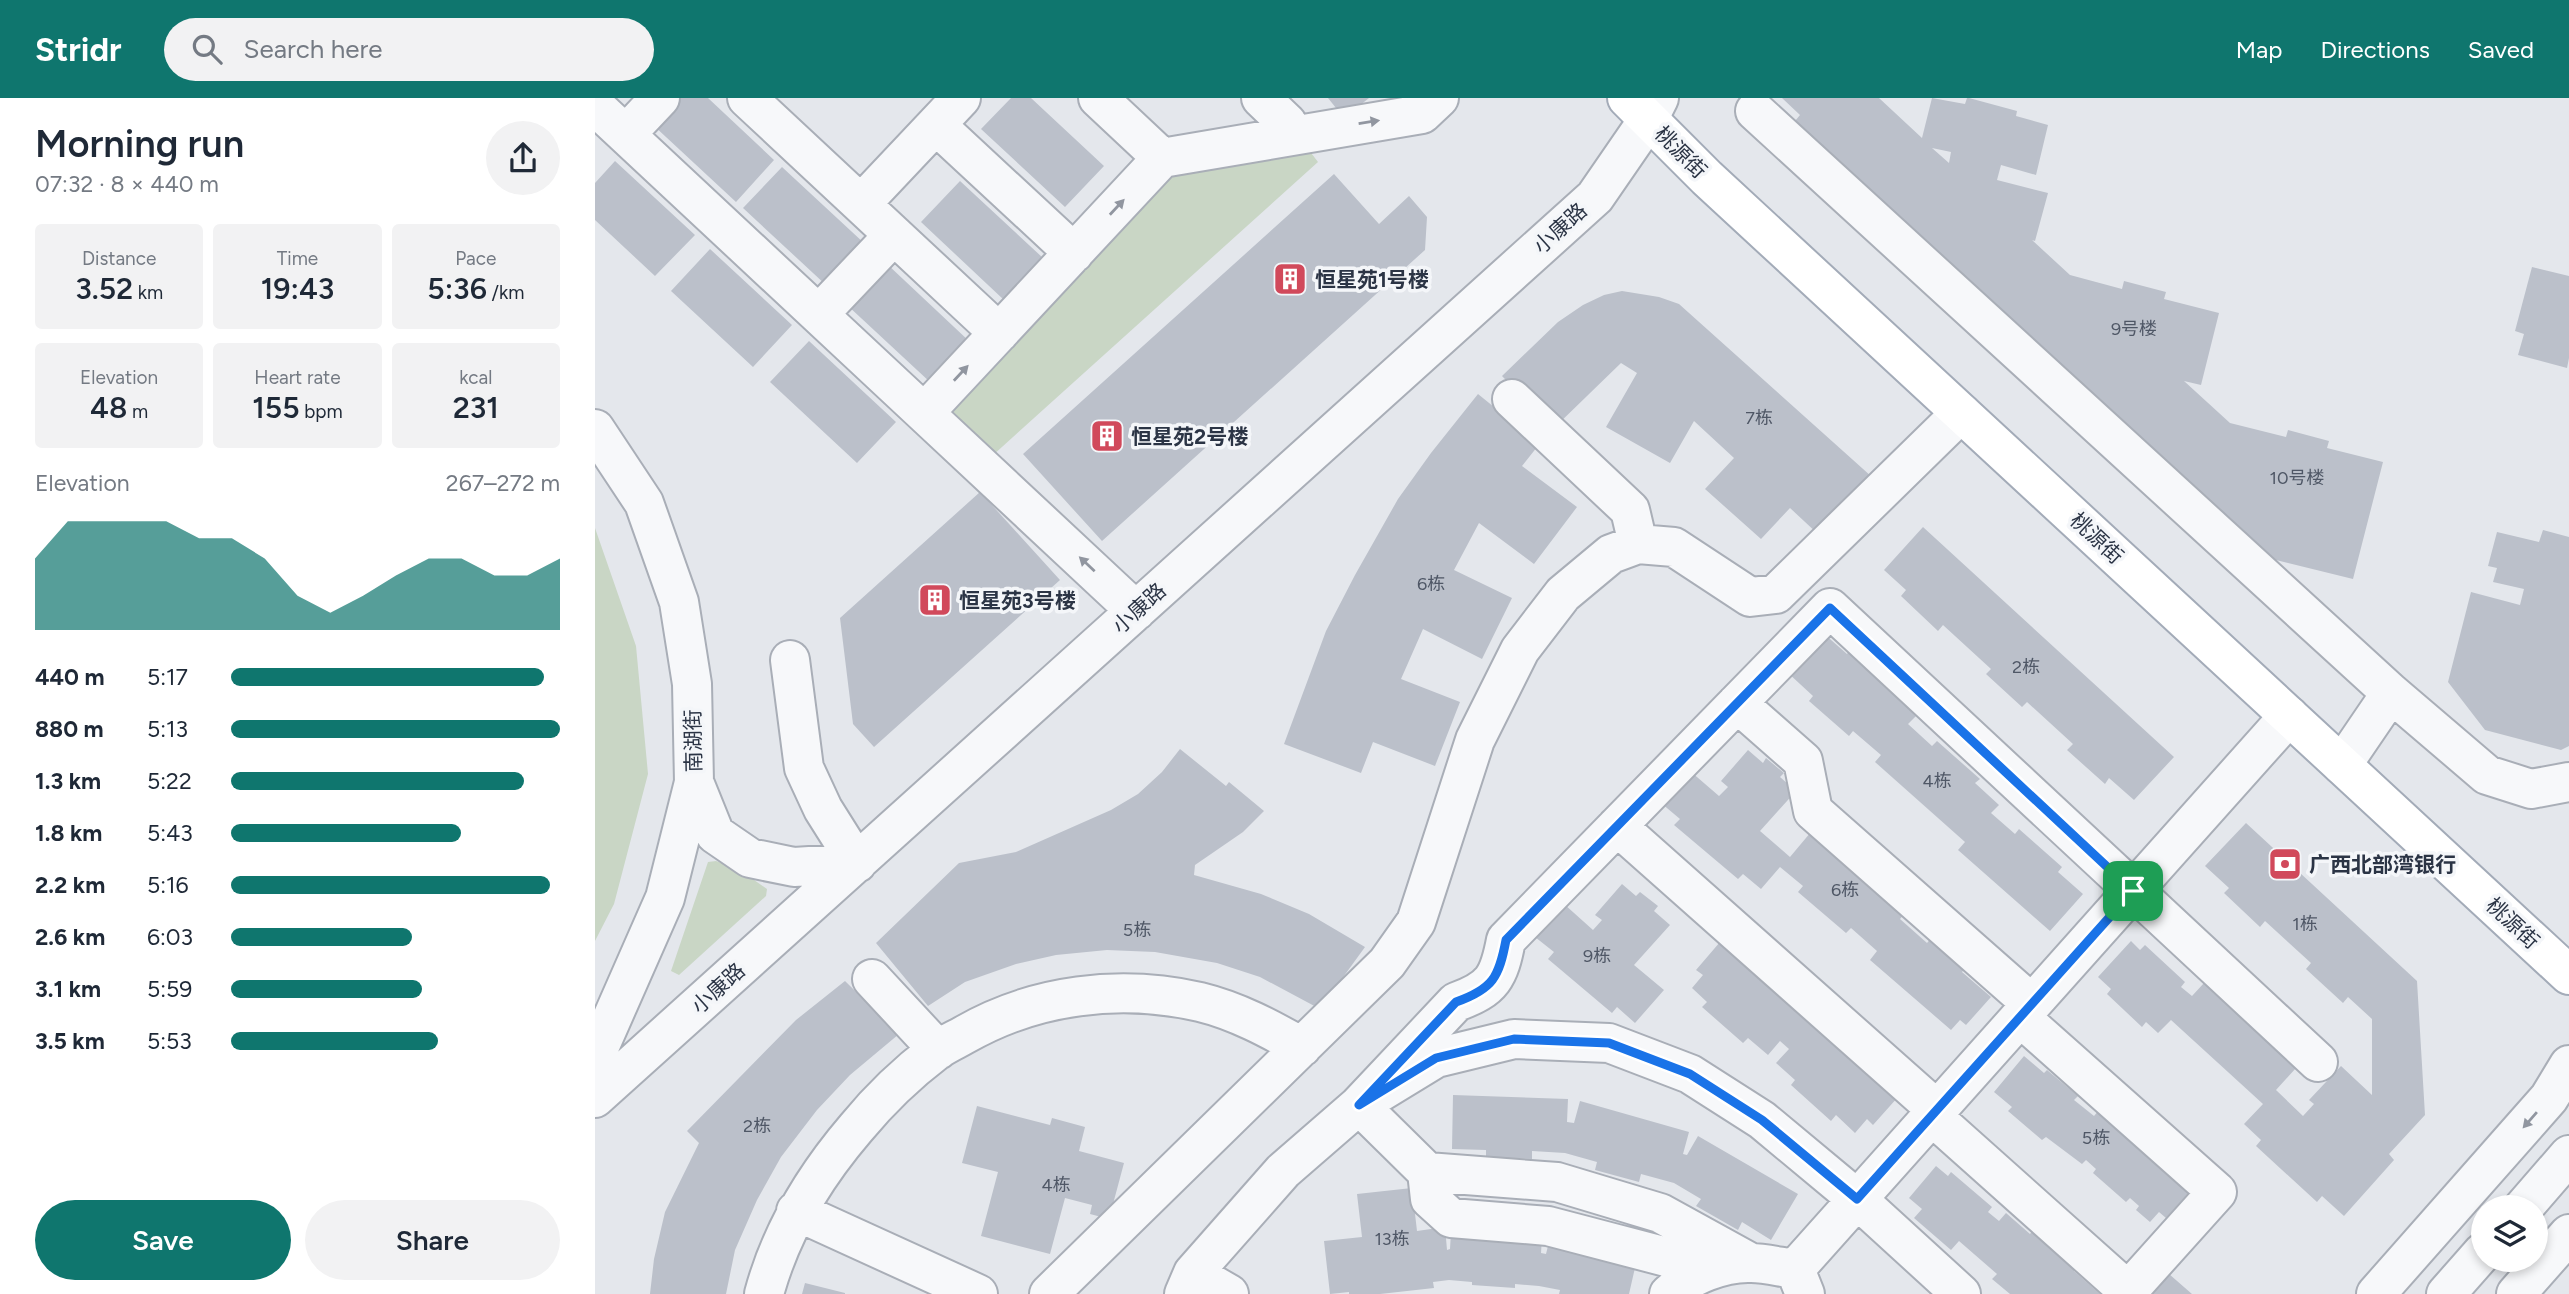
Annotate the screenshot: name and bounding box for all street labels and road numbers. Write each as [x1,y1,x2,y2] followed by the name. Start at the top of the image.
[1650,121,1712,183] street label: 桃源街
[1528,198,1592,258] street label: 小康路
[2065,507,2129,569] street label: 桃源街
[1107,578,1171,638] street label: 小康路
[680,709,706,773] street label: 南湖街
[2481,892,2545,954] street label: 桃源街
[686,958,750,1018] street label: 小康路

